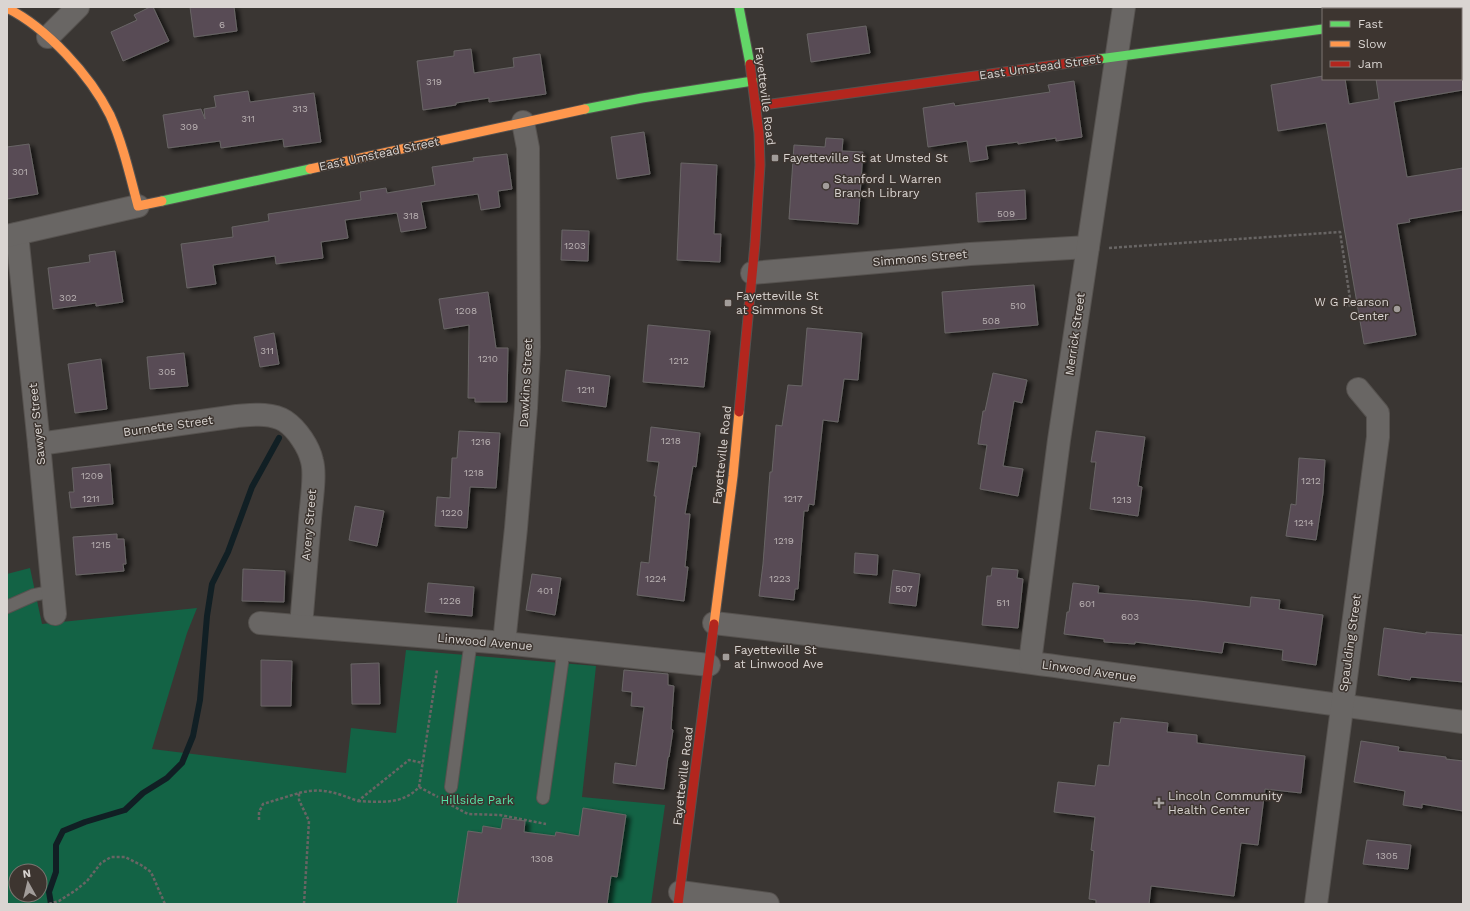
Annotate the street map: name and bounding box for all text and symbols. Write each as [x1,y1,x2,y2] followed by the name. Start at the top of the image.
[1322,8,1462,80] legend
[1358,17,1383,31] text: Fast
[219,19,225,30] house number: 6
[1358,37,1386,51] text: Slow
[752,46,778,146] street label: Fayetteville Road
[978,52,1102,82] street label: East Umstead Street
[1358,57,1383,71] text: Jam
[426,76,442,87] house number: 319
[292,103,308,114] house number: 313
[241,113,255,124] house number: 311
[180,121,198,132] house number: 309
[318,134,440,174] street label: East Umstead Street
[783,151,948,165] place label: Fayetteville St at Umsted St
[770,153,780,163] marker: Fayetteville St at Umsted St
[12,166,28,177] house number: 301
[834,172,941,200] place label: Stanford L Warren Branch Library
[821,181,831,191] marker: Stanford L Warren Branch Library
[997,208,1015,219] house number: 509
[403,210,419,221] house number: 318
[564,240,586,251] house number: 1203
[872,247,968,269] street label: Simmons Street
[736,289,823,317] place label: Fayetteville St at Simmons St
[59,292,77,303] house number: 302
[1062,292,1088,376] street label: Merrick Street
[1314,295,1389,323] place label: W G Pearson Center
[723,298,733,308] marker: Fayetteville St at Simmons St
[1010,300,1026,311] house number: 510
[1392,304,1402,314] marker: W G Pearson Center
[455,305,477,316] house number: 1208
[982,315,1000,326] house number: 508
[517,338,535,428] street label: Dawkins Street
[260,345,274,356] house number: 311
[478,353,498,364] house number: 1210
[669,355,689,366] house number: 1212
[158,366,176,377] house number: 305
[26,382,48,466] street label: Sawyer Street
[577,384,595,395] house number: 1211
[710,405,734,505] street label: Fayetteville Road
[122,413,214,439] street label: Burnette Street
[661,435,681,446] house number: 1218
[471,436,491,447] house number: 1216
[464,467,484,478] house number: 1218
[81,470,103,481] house number: 1209
[1301,475,1321,486] house number: 1212
[299,489,319,561] street label: Avery Street
[82,493,100,504] house number: 1211
[783,493,803,504] house number: 1217
[1112,494,1132,505] house number: 1213
[441,507,463,518] house number: 1220
[1294,517,1314,528] house number: 1214
[774,535,794,546] house number: 1219
[91,539,111,550] house number: 1215
[645,573,667,584] house number: 1224
[769,573,791,584] house number: 1223
[895,583,913,594] house number: 507
[537,585,553,596] house number: 401
[1336,594,1364,692] street label: Spaulding Street
[439,595,461,606] house number: 1226
[996,597,1010,608] house number: 511
[1079,598,1095,609] house number: 601
[1121,611,1139,622] house number: 603
[437,631,533,653] street label: Linwood Avenue
[734,643,824,671] place label: Fayetteville St at Linwood Ave
[721,652,731,662] marker: Fayetteville St at Linwood Ave
[1041,657,1137,685] street label: Linwood Avenue
[670,726,696,826] street label: Fayetteville Road
[1168,789,1283,817] place label: Lincoln Community Health Center
[440,793,514,807] park label: Hillside Park
[1153,797,1165,809] marker: Lincoln Community Health Center
[1376,850,1398,861] house number: 1305
[531,853,553,864] house number: 1308
[8,863,48,903] north arrow
[22,867,32,881] text: N

